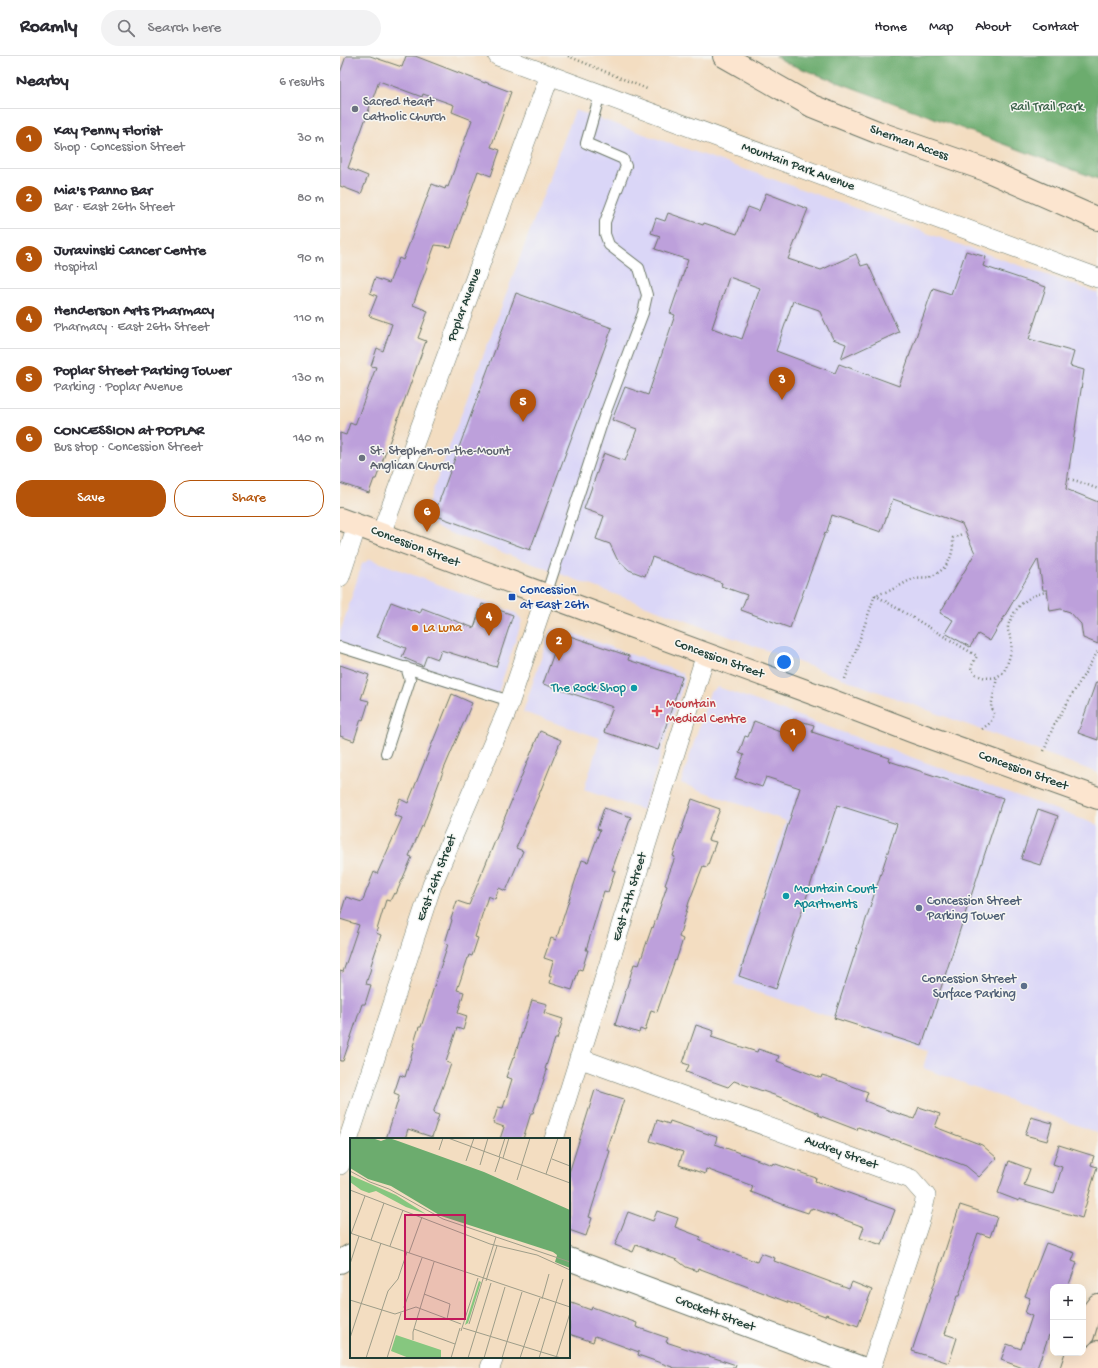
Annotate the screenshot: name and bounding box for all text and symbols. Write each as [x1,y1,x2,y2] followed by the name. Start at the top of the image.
[101,10,381,46] search box
[20,16,77,39] text: Roamly
[115,17,137,39] icon: search
[147,19,221,37] text: Search here
[875,19,907,36] text: Home
[929,19,953,36] text: Map
[975,19,1011,36] text: About
[1033,19,1078,36] text: Contact
[16,72,69,92] text: Nearby
[279,75,324,90] text: 6 results
[363,95,446,125] place label: Sacred Heart Catholic Church
[1010,100,1085,115] park label: Rail Trail Park
[350,104,360,114] marker: Sacred Heart Catholic Church
[54,122,162,140] text: Kay Penny Florist
[868,122,952,165] street label: Sherman Access
[26,131,32,146] text: 1
[298,131,324,146] text: 30 m
[739,139,857,195] street label: Mountain Park Avenue
[54,140,185,155] text: Shop · Concession Street
[54,182,152,200] text: Mia's Panno Bar
[26,191,32,206] text: 2
[297,191,324,206] text: 80 m
[54,200,174,215] text: Bar · East 26th Street
[54,242,206,260] text: Juravinski Cancer Centre
[26,251,32,266] text: 3
[298,251,324,266] text: 90 m
[54,260,98,275] text: Hospital
[444,266,485,345] street label: Poplar Avenue
[54,302,214,320] text: Henderson Arts Pharmacy
[26,311,32,326] text: 4
[294,311,324,326] text: 110 m
[54,320,209,335] text: Pharmacy · East 26th Street
[54,362,231,380] text: Poplar Street Parking Tower
[769,367,795,400] pin: 3
[26,371,32,386] text: 5
[292,371,324,386] text: 130 m
[54,380,183,395] text: Parking · Poplar Avenue
[510,389,536,422] pin: 5
[54,422,204,440] text: CONCESSION at POPLAR
[26,431,32,446] text: 6
[293,431,324,446] text: 140 m
[54,440,202,455] text: Bus stop · Concession Street
[370,444,512,474] place label: St. Stephen-on-the-Mount Anglican Church
[357,453,367,463] marker: St. Stephen-on-the-Mount Anglican Church
[16,480,166,517] button: Save
[174,480,324,517] button: Share
[414,499,440,532] pin: 6
[368,523,463,571] street label: Concession Street
[520,583,589,613] place label: Concession at East 26th
[507,592,517,602] marker: Concession at East 26th
[476,603,502,636] pin: 4
[423,621,463,636] place label: La Luna
[410,623,420,633] marker: La Luna
[546,628,572,661] pin: 2
[672,636,767,683] street label: Concession Street
[774,652,794,672] your location
[550,681,627,696] place label: The Rock Shop
[629,683,639,693] marker: The Rock Shop
[666,697,747,727] place label: Mountain Medical Centre
[651,705,663,717] marker: Mountain Medical Centre
[780,719,806,752] pin: 1
[976,748,1071,795] street label: Concession Street
[414,831,461,923] street label: East 26th Street
[609,849,651,943] street label: East 27th Street
[794,882,878,912] place label: Mountain Court Apartments
[781,891,791,901] marker: Mountain Court Apartments
[926,894,1023,924] place label: Concession Street Parking Tower
[914,903,924,913] marker: Concession Street Parking Tower
[922,972,1018,1002] place label: Concession Street Surface Parking
[1019,981,1029,991] marker: Concession Street Surface Parking
[802,1133,881,1174] street label: Audrey Street
[350,1138,570,1358] inset map
[1050,1284,1086,1356] map controls
[1050,1284,1086,1320] button: +
[673,1293,758,1336] street label: Crockett Street
[1050,1320,1086,1356] button: −

